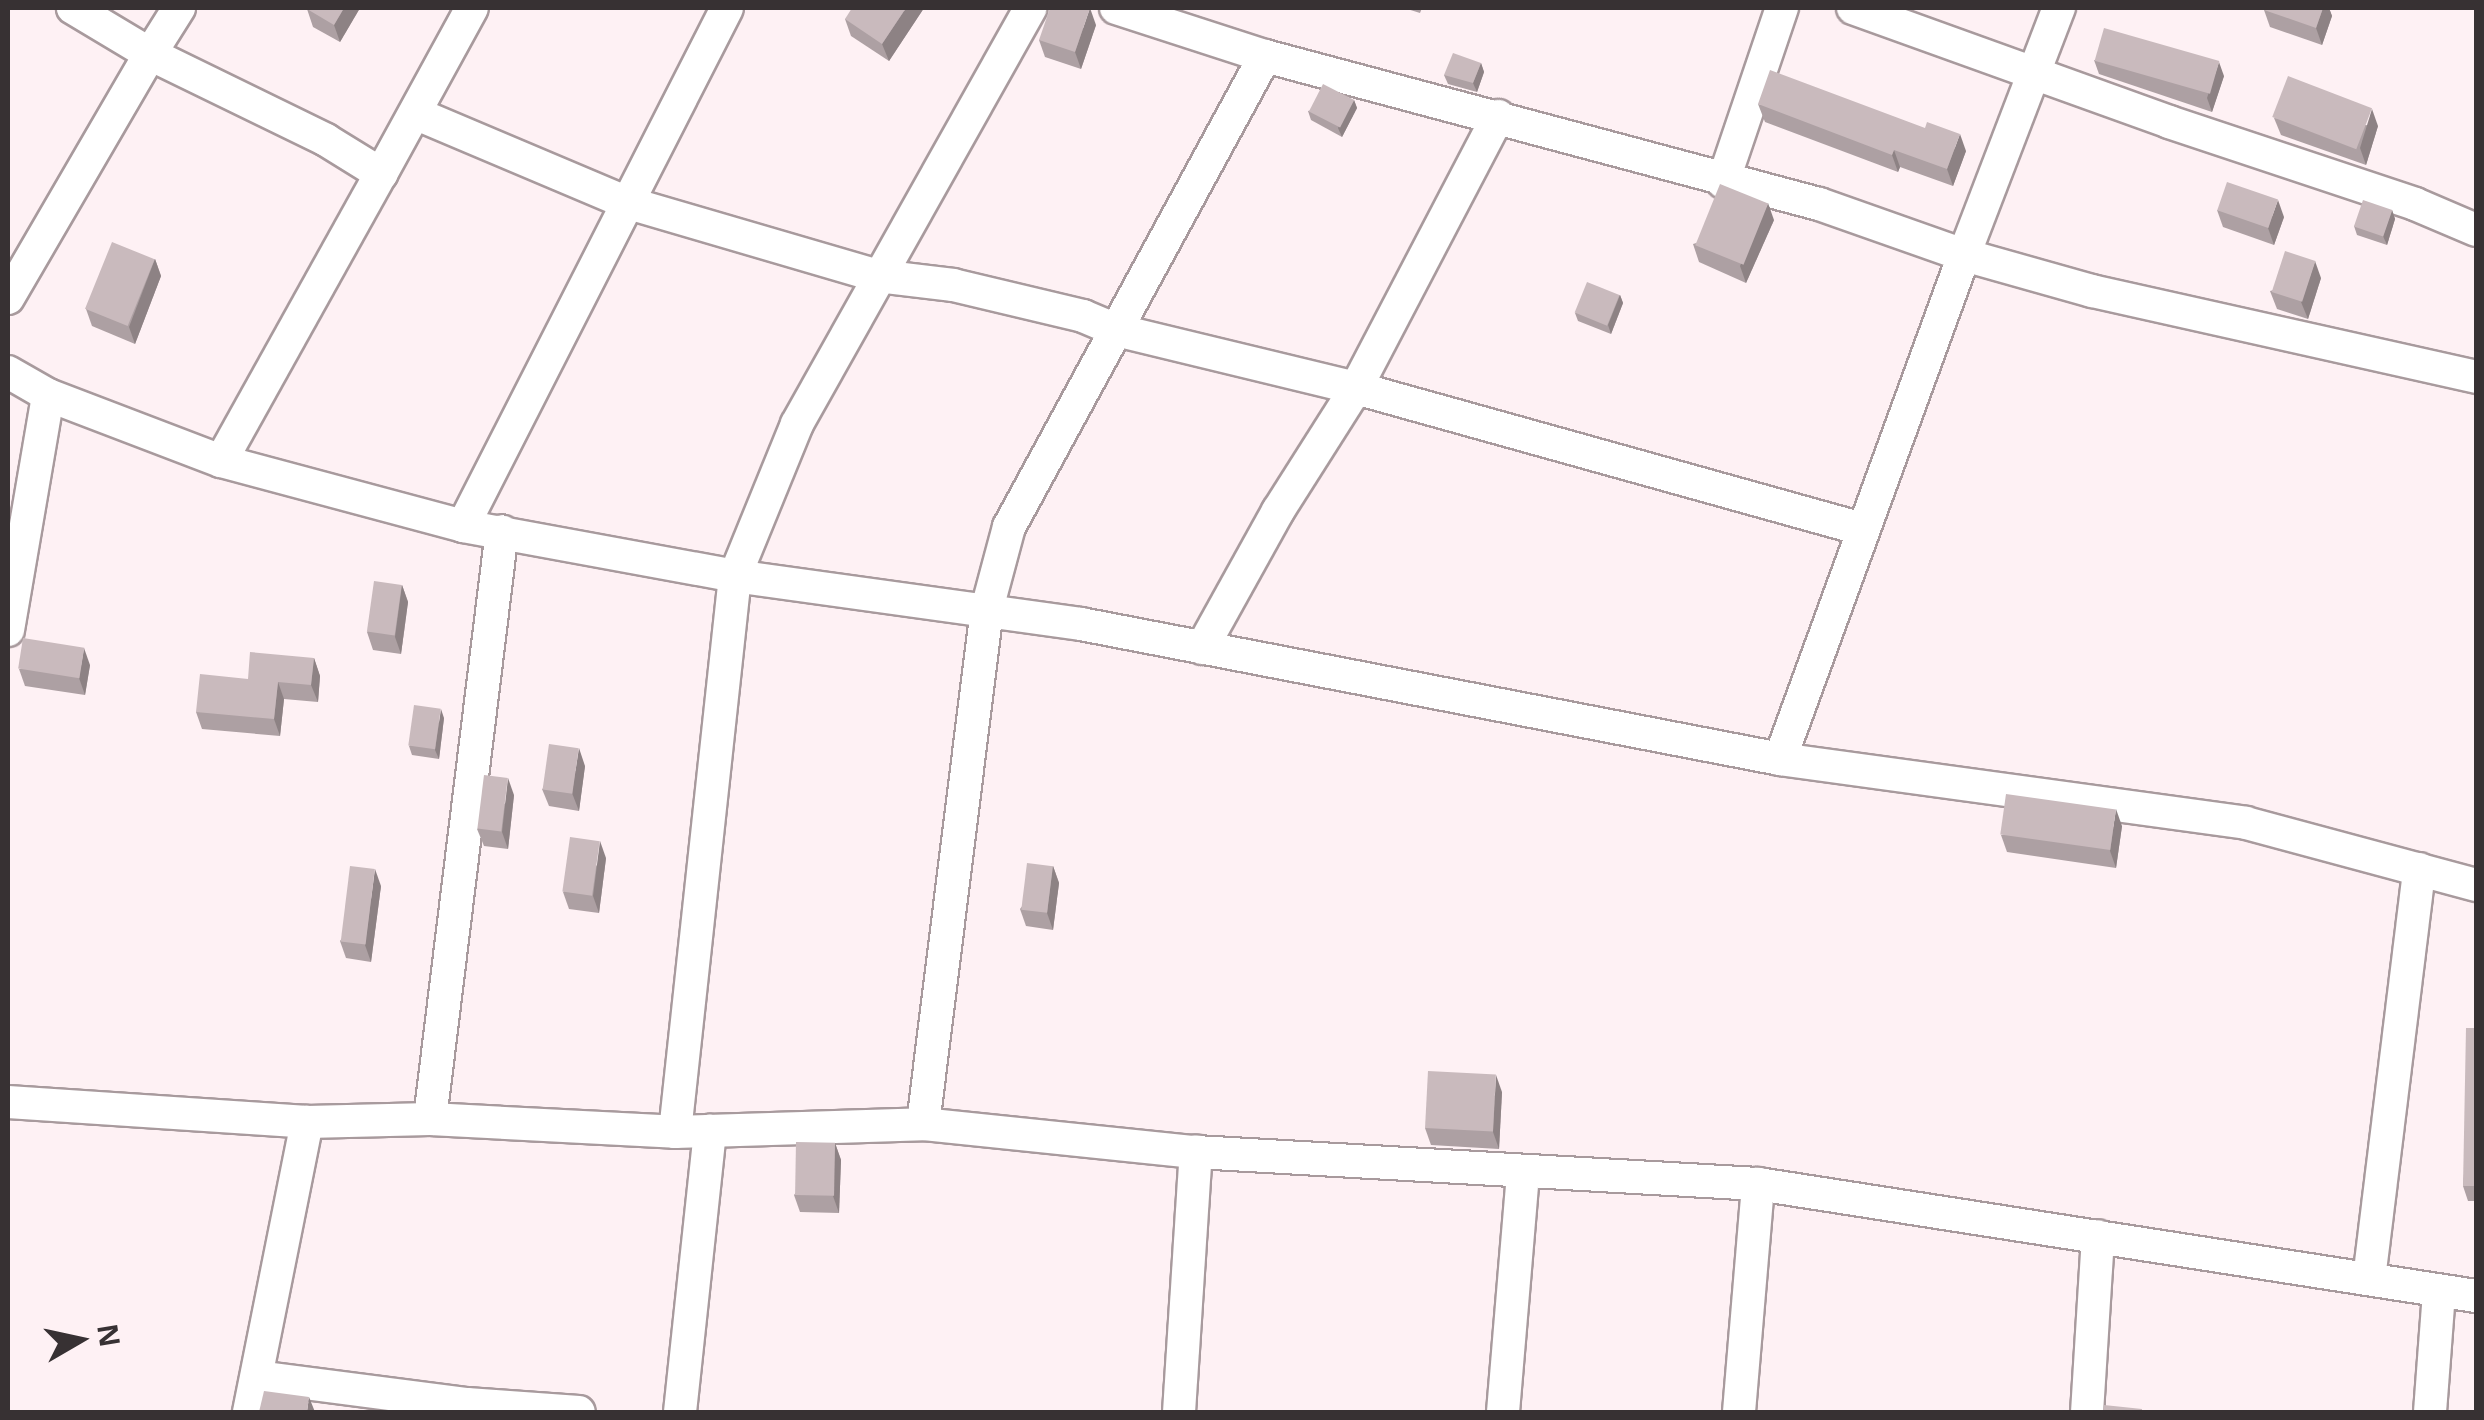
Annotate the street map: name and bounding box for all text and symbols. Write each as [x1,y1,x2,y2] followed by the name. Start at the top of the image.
[30,1290,130,1390] north arrow
[89,1321,130,1350] text: N

